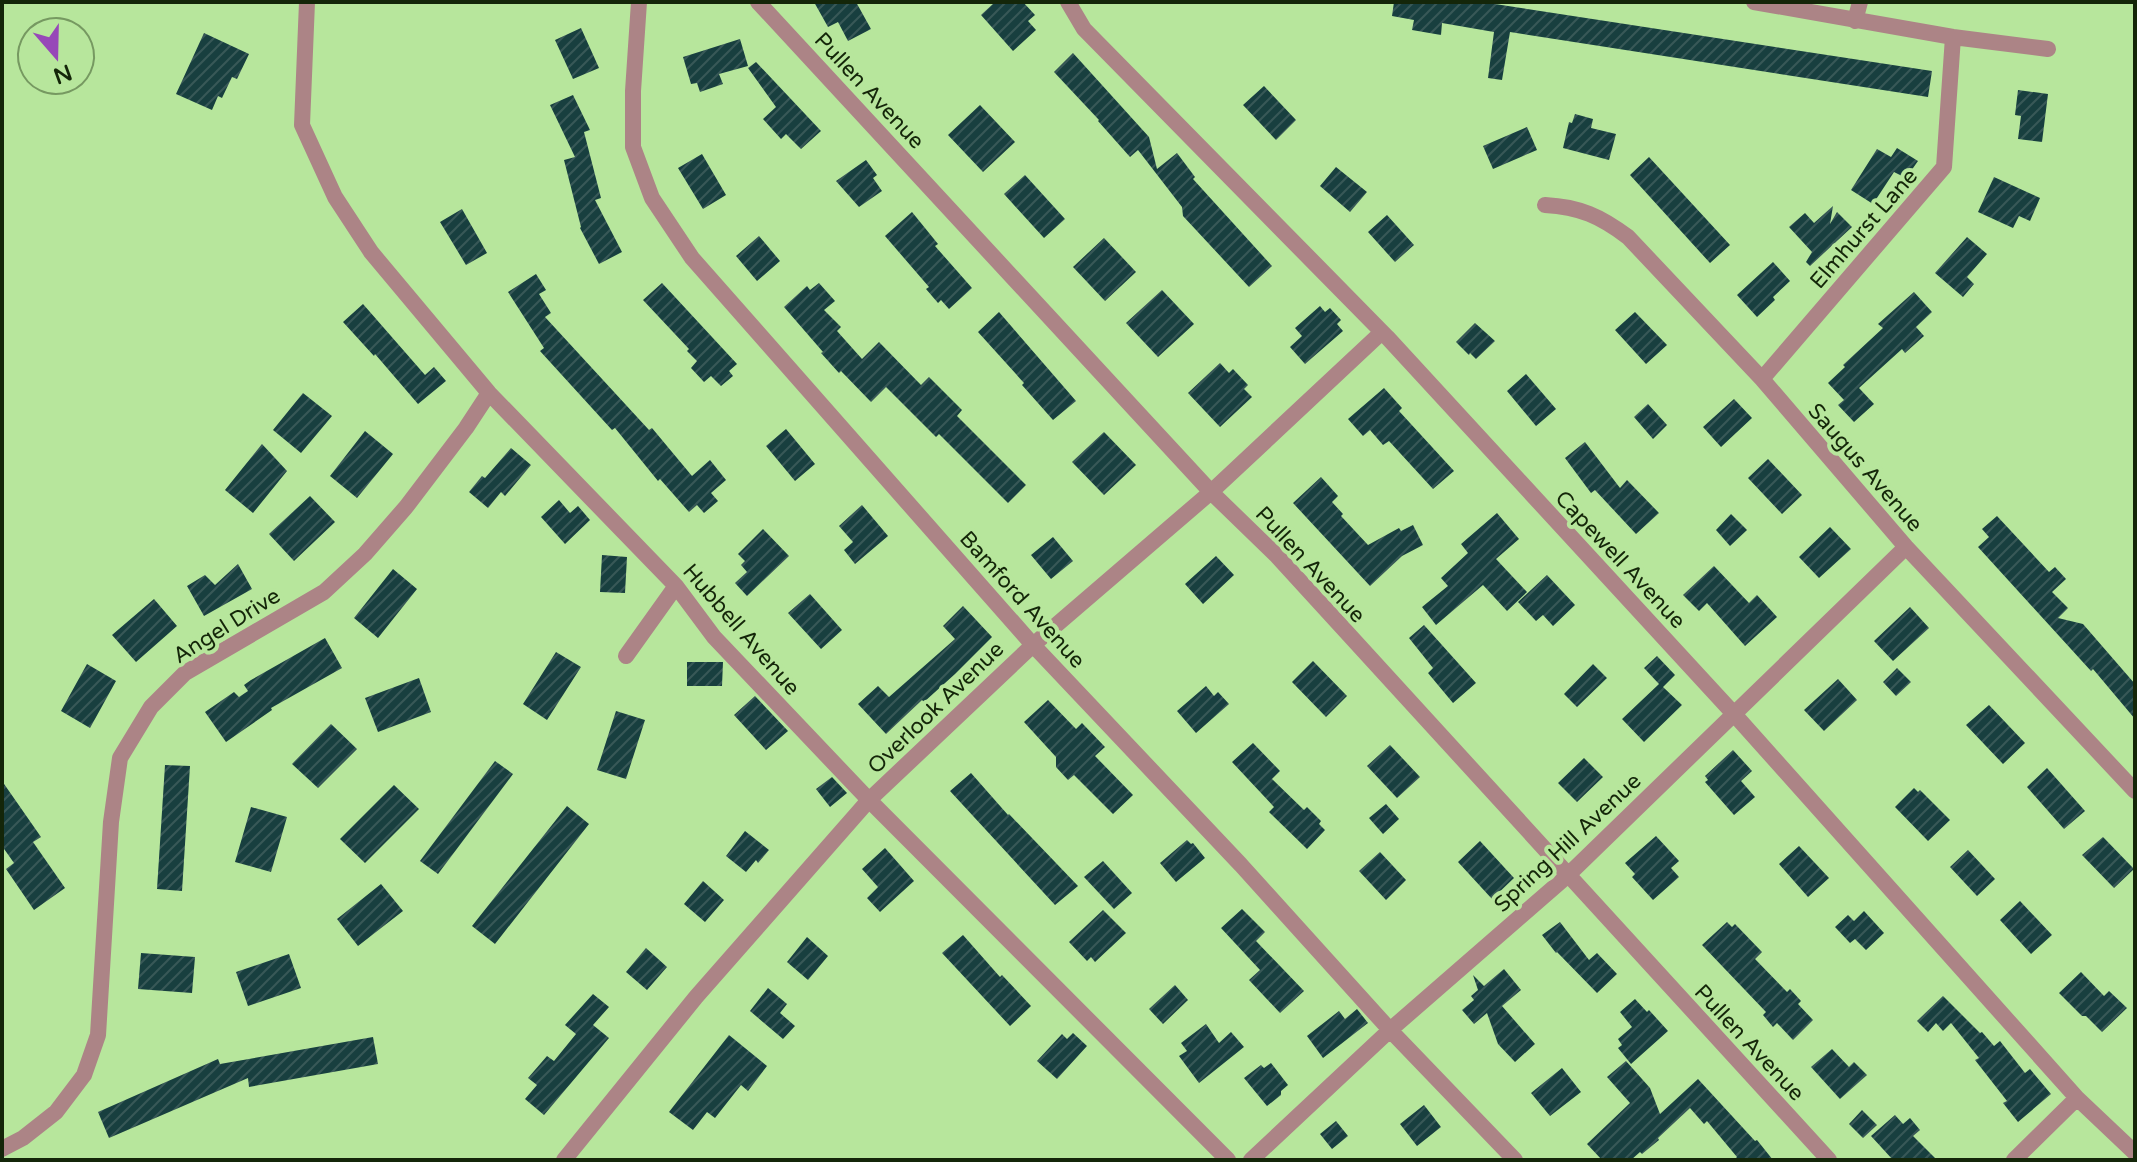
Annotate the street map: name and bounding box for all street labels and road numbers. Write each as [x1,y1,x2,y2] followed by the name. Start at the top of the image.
[809,27,930,154] street label: Pullen Avenue
[1805,163,1923,294] street label: Elmhurst Lane
[1802,398,1928,537] street label: Saugus Avenue
[1550,485,1691,634] street label: Capewell Avenue
[1250,501,1371,628] street label: Pullen Avenue
[954,526,1091,673] street label: Bamford Avenue
[677,559,805,701] street label: Hubbell Avenue
[168,583,285,669] street label: Angel Drive
[862,636,1009,779] street label: Overlook Avenue
[1489,768,1647,918] street label: Spring Hill Avenue
[1689,979,1810,1106] street label: Pullen Avenue

